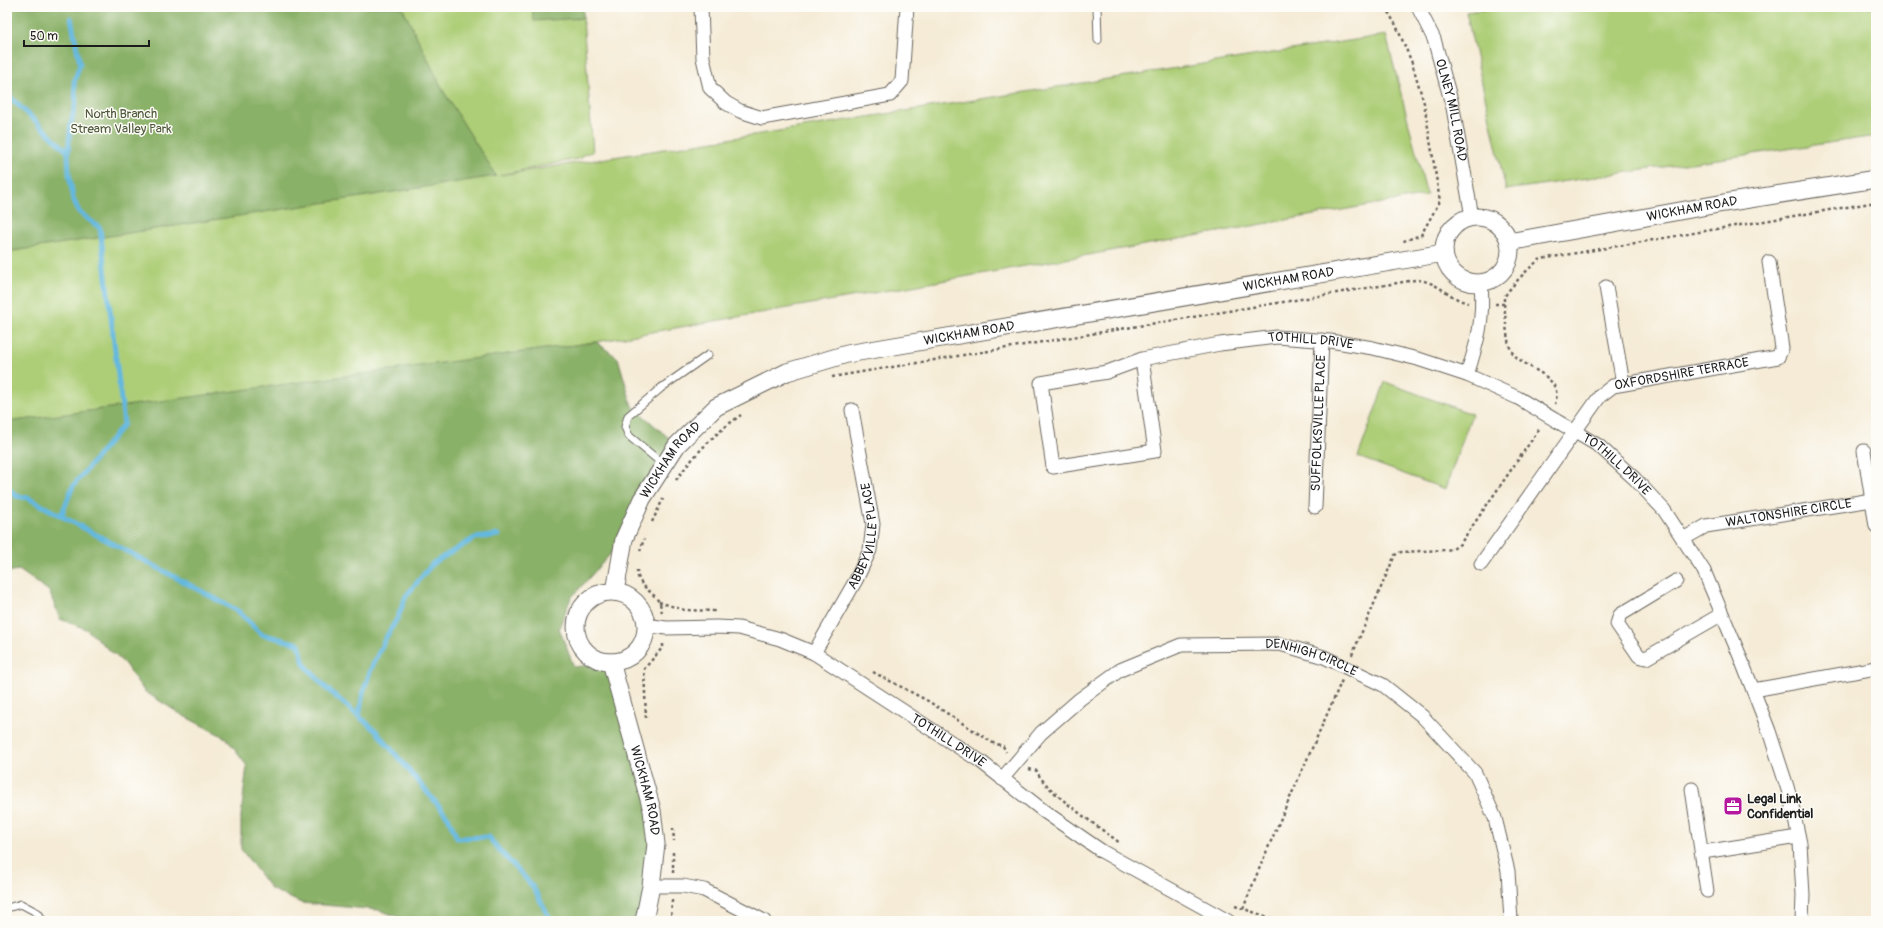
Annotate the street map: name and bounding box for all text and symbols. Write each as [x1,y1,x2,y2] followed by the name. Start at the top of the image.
[24,22,149,48] scale bar
[30,29,58,44] text: 50 m
[1432,57,1470,162] street label: OLNEY MILL ROAD
[70,106,172,137] park label: North Branch Stream Valley Park
[1645,193,1739,225] street label: WICKHAM ROAD
[1242,264,1335,295] street label: WICKHAM ROAD
[922,318,1016,349] street label: WICKHAM ROAD
[1267,329,1355,353] street label: TOTHILL DRIVE
[1308,354,1329,492] street label: SUFFOLKSVILLE PLACE
[1613,354,1750,394] street label: OXFORDSHIRE TERRACE
[637,418,704,501] street label: WICKHAM ROAD
[1580,430,1654,499] street label: TOTHILL DRIVE
[844,481,881,592] street label: ABBEYVILLE PLACE
[1724,495,1853,531] street label: WALTONSHIRE CIRCLE
[1265,636,1360,680] street label: DENHIGH CIRCLE
[908,710,989,771] street label: TOTHILL DRIVE
[627,744,663,836] street label: WICKHAM ROAD
[1747,791,1813,822] place label: Legal Link Confidential
[1722,795,1744,817] office icon: Legal Link Confidential

